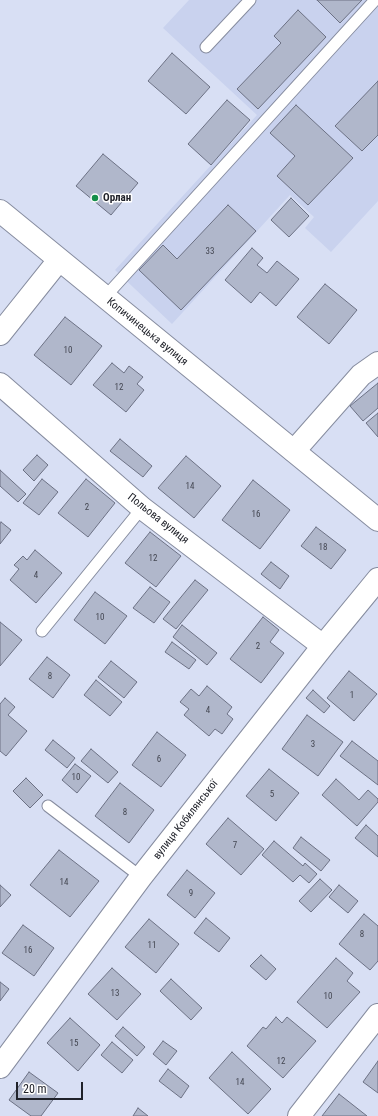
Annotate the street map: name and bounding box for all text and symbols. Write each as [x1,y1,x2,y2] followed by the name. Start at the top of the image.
[103,191,131,205] place label: Орлан
[90,193,100,203] marker: Орлан
[206,247,214,257] house number: 33
[104,295,190,369] street label: Копичинецька вулиця
[64,346,72,356] house number: 10
[115,383,123,393] house number: 12
[186,482,194,492] house number: 14
[125,491,191,547] street label: Польова вулиця
[85,503,89,513] house number: 2
[252,510,260,520] house number: 16
[319,543,327,553] house number: 18
[149,554,157,564] house number: 12
[34,571,38,581] house number: 4
[96,613,104,623] house number: 10
[256,642,260,652] house number: 2
[48,672,52,682] house number: 8
[350,691,354,701] house number: 1
[206,706,210,716] house number: 4
[311,740,315,750] house number: 3
[157,755,161,765] house number: 6
[72,773,80,783] house number: 10
[151,778,221,862] street label: вулиця Кобилянської
[270,790,274,800] house number: 5
[123,808,127,818] house number: 8
[233,841,237,851] house number: 7
[60,878,68,888] house number: 14
[189,889,193,899] house number: 9
[360,930,364,940] house number: 8
[148,941,156,951] house number: 11
[24,946,32,956] house number: 16
[111,989,119,999] house number: 13
[324,992,332,1002] house number: 10
[70,1039,78,1049] house number: 15
[277,1057,285,1067] house number: 12
[18,1074,85,1100] scale bar
[236,1078,244,1088] house number: 14
[23,1082,47,1096] text: 20 m

